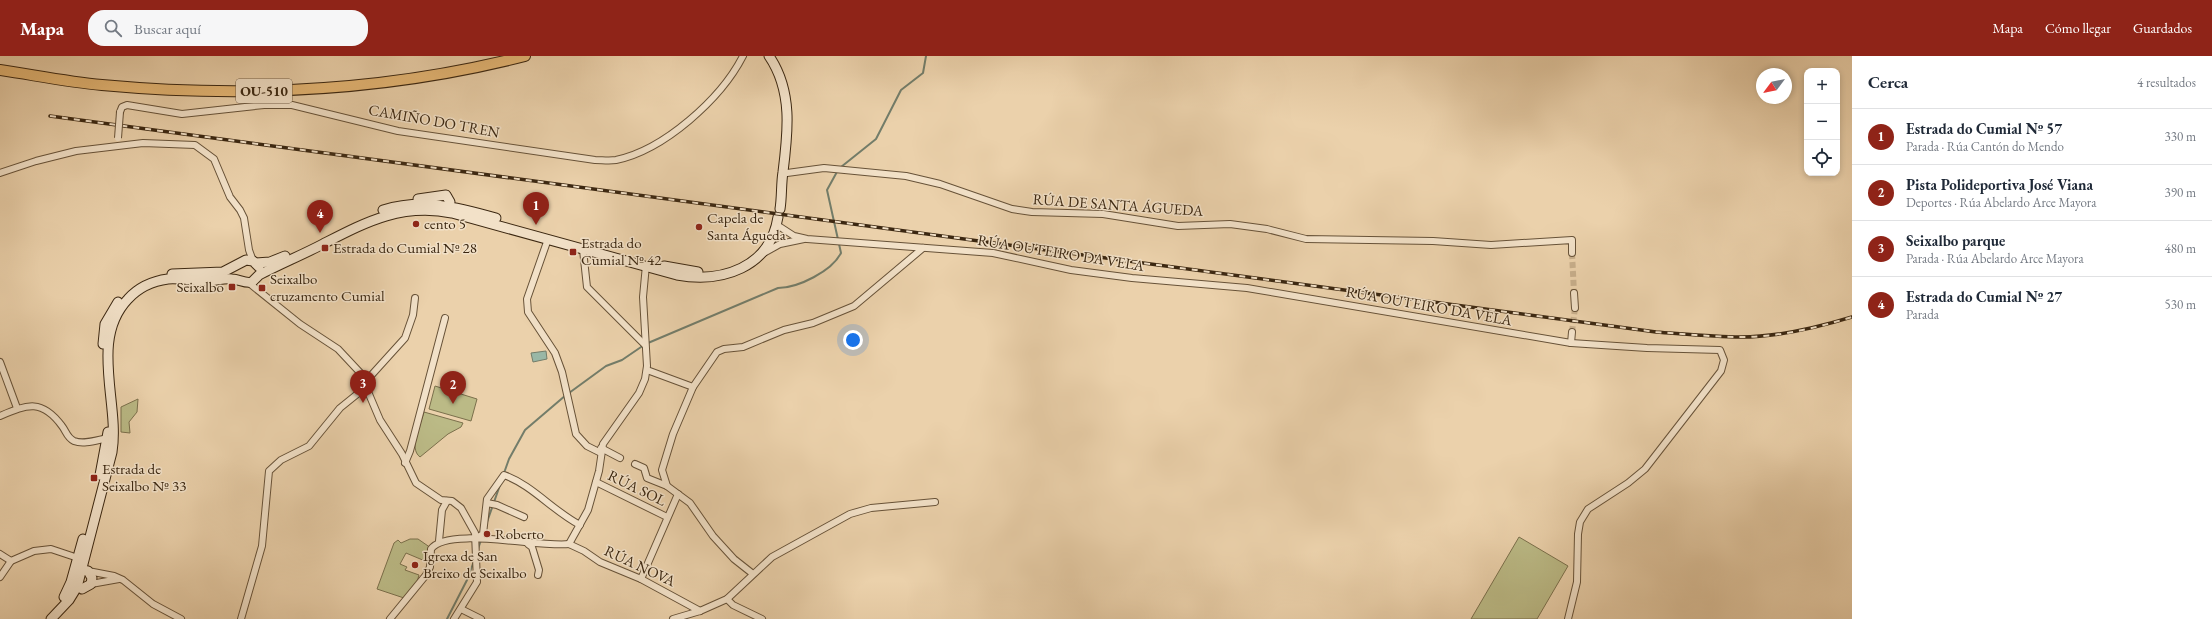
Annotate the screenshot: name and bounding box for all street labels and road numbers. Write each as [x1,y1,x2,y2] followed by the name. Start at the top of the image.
[236,79,292,103] road number: OU-510
[367,100,501,141] street label: CAMIÑO DO TREN
[1032,189,1205,220] street label: RÚA DE SANTA ÁGUEDA
[976,230,1146,275] street label: RÚA OUTEIRO DA VELA
[1345,282,1514,330] street label: RÚA OUTEIRO DA VELA
[605,465,670,510] street label: RÚA SOL
[602,541,679,591] street label: RÚA NOVA

